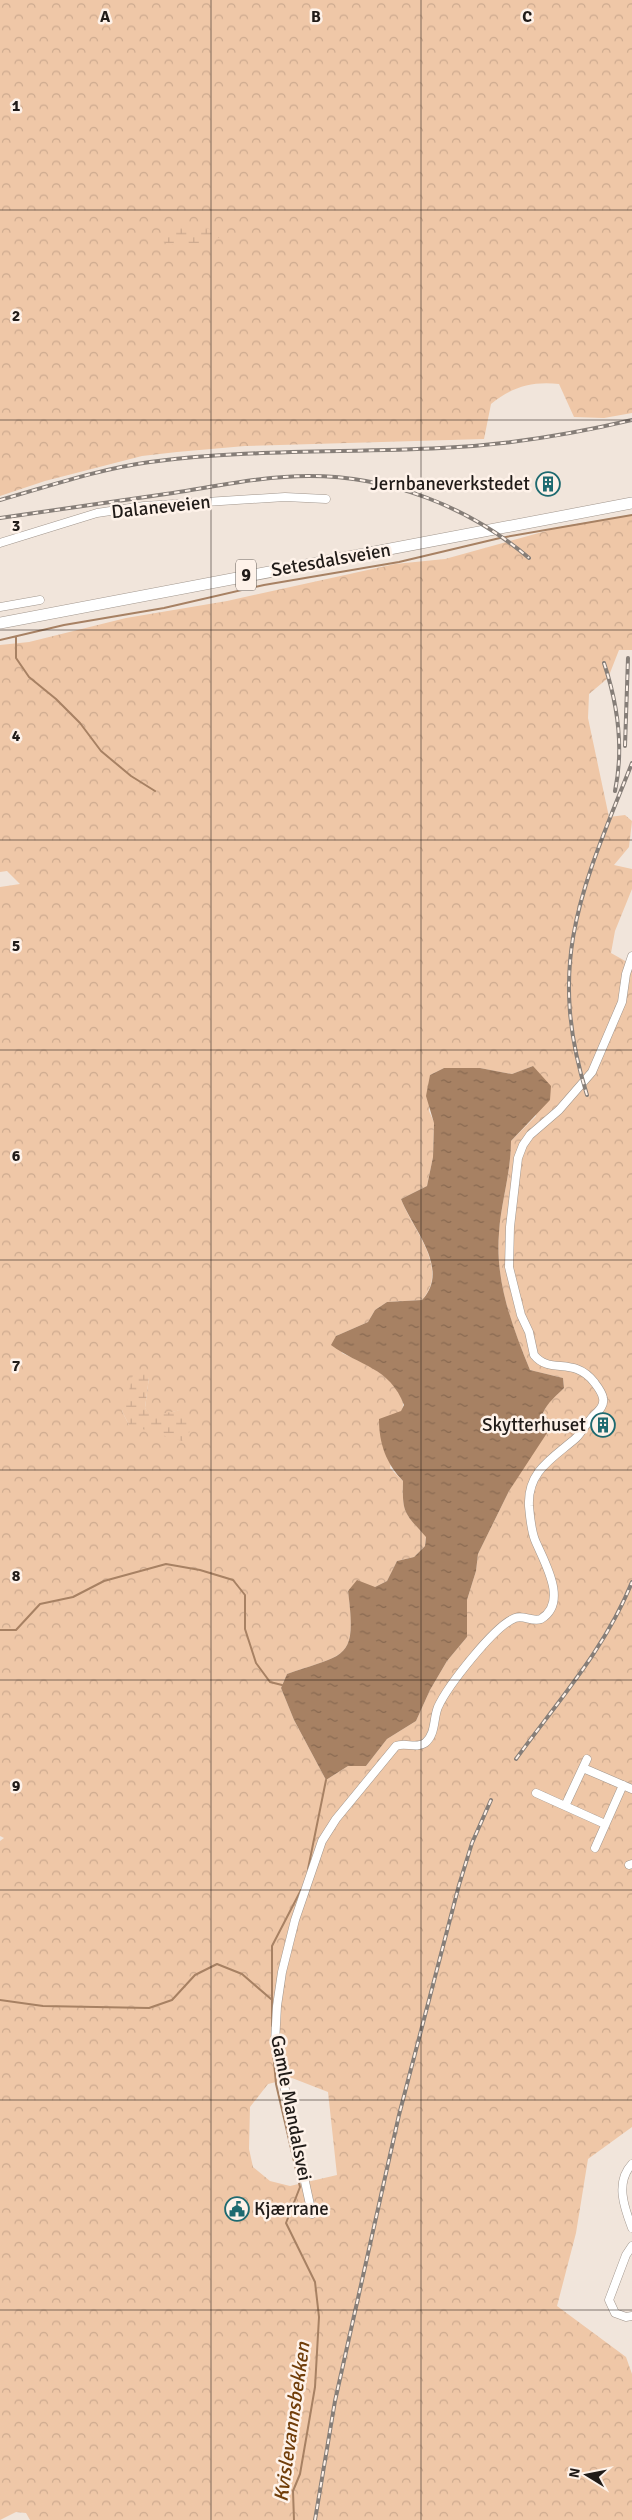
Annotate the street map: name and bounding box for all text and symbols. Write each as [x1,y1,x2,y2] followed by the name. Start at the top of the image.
[100,7,111,27] text: A
[311,7,321,27] text: B
[522,7,532,27] text: C
[12,96,21,116] text: 1
[12,306,20,326] text: 2
[535,471,561,497] building icon: Jernbaneverkstedet
[370,472,530,496] place label: Jernbaneverkstedet
[110,490,212,524] street label: Dalaneveien
[12,516,20,536] text: 3
[269,538,393,582] street label: Setesdalsveien
[236,560,256,590] road number: 9
[12,726,21,746] text: 4
[12,936,20,956] text: 5
[12,1146,21,1166] text: 6
[12,1356,21,1376] text: 7
[590,1412,616,1438] building icon: Skytterhuset
[482,1413,586,1437] place label: Skytterhuset
[12,1566,21,1586] text: 8
[12,1776,21,1796] text: 9
[265,2033,317,2183] street label: Gamle Mandalsvei
[224,2196,250,2222] public building icon: Kjærrane
[254,2197,329,2221] place label: Kjærrane
[268,2340,316,2503] water label: Kvislevannsbekken
[562,2450,612,2500] north arrow
[565,2467,584,2479] text: N

